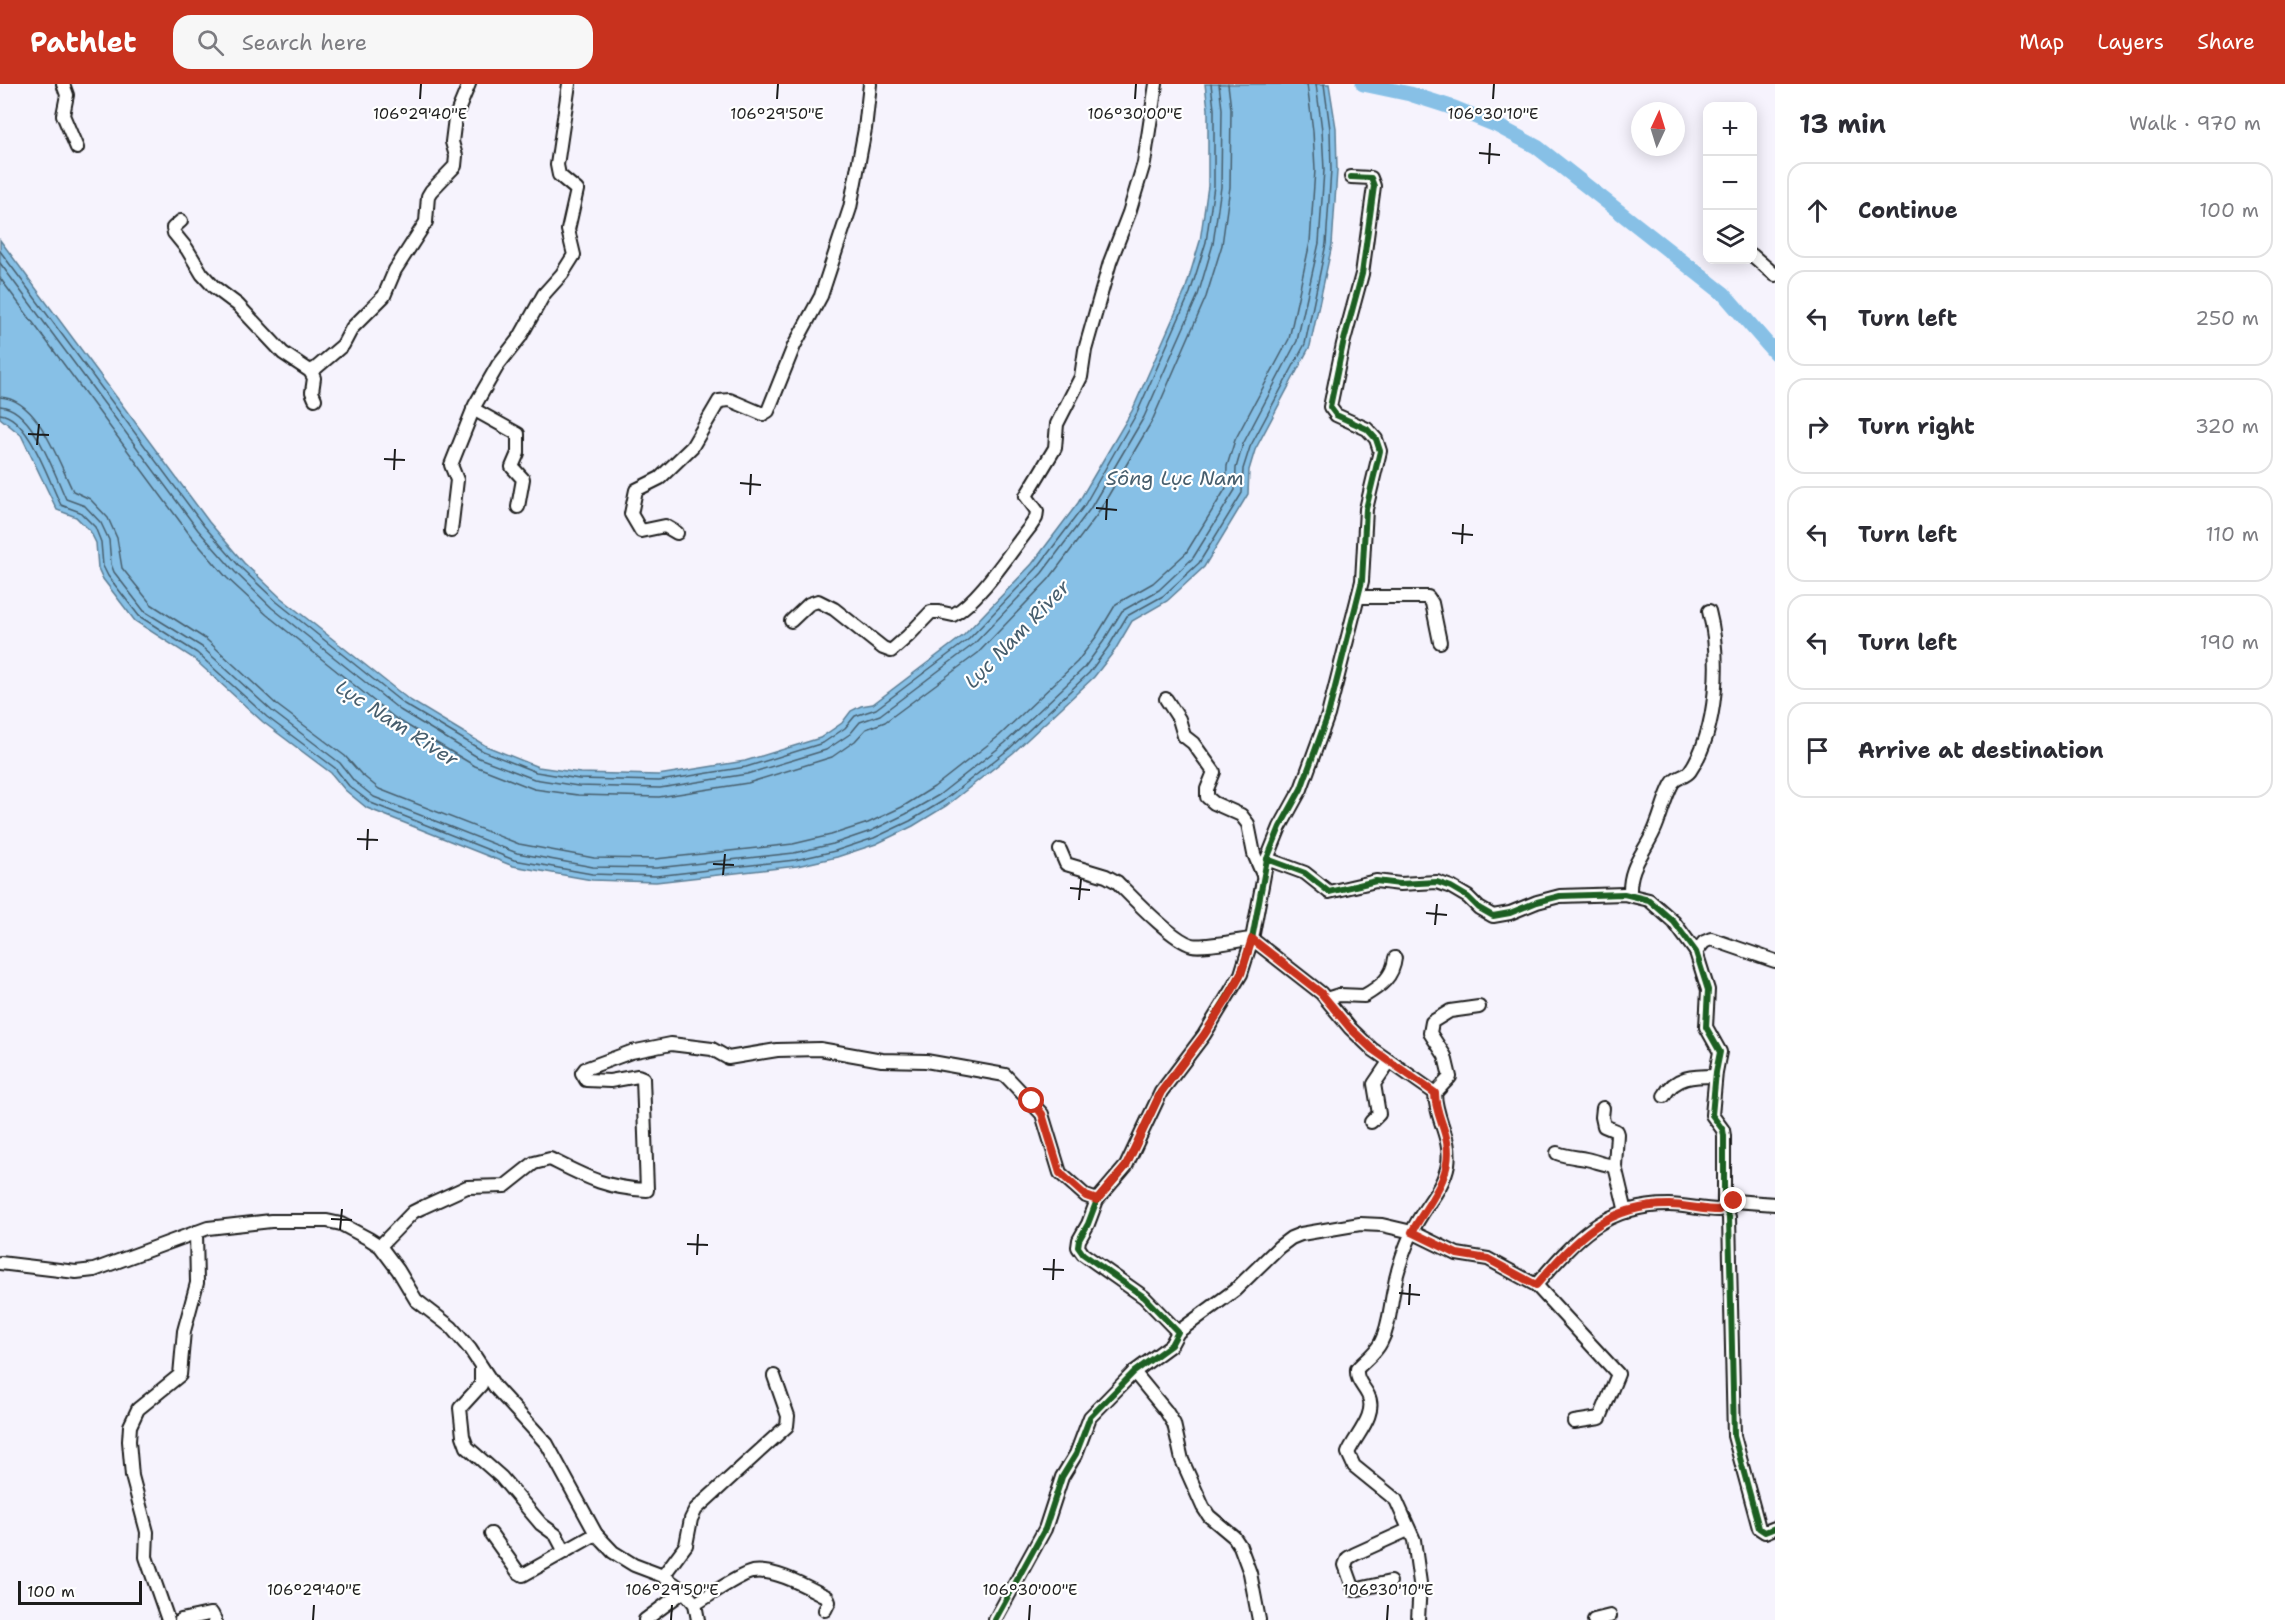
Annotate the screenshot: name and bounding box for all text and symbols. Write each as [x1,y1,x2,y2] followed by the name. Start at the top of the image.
[173,15,593,69] search box
[30,23,137,61] text: Pathlet
[194,26,227,59] icon: search
[242,28,367,57] text: Search here
[2019,28,2064,56] text: Map
[2097,28,2164,56] text: Layers
[2197,28,2255,56] text: Share
[1631,102,1685,156] north arrow
[1703,102,1757,264] map controls
[1703,102,1757,156] button: +
[373,104,467,124] text: 106°29'40"E
[730,104,824,124] text: 106°29'50"E
[1088,104,1182,124] text: 106°30'00"E
[1448,104,1538,124] text: 106°30'10"E
[1799,106,1886,141] text: 13 min
[2129,110,2261,136] text: Walk · 970 m
[1703,156,1757,210] button: −
[1801,194,1834,227] icon: ahead
[1858,196,1958,225] text: Continue
[2199,197,2259,223] text: 100 m
[1703,210,1757,264] button: layers
[1801,302,1834,335] icon: left
[1858,304,1957,333] text: Turn left
[2195,305,2259,331] text: 250 m
[1801,410,1834,443] icon: right
[1858,412,1975,441] text: Turn right
[2195,413,2259,439] text: 320 m
[1106,465,1244,491] water label: Sông Lục Nam
[1801,518,1834,551] icon: left
[1858,520,1957,549] text: Turn left
[2205,521,2259,547] text: 110 m
[959,574,1076,694] water label: Lục Nam River
[1801,626,1834,659] icon: left
[1858,628,1957,657] text: Turn left
[2200,629,2259,655] text: 190 m
[331,674,464,773] water label: Lục Nam River
[1801,734,1834,767] icon: arrive
[1858,736,2104,765] text: Arrive at destination
[1018,1087,1044,1113] route start
[1720,1187,1746,1213] route end
[18,1578,142,1606] scale bar
[267,1580,361,1600] text: 106°29'40"E
[625,1580,719,1600] text: 106°29'50"E
[983,1580,1077,1600] text: 106°30'00"E
[1343,1580,1433,1600] text: 106°30'10"E
[27,1581,75,1602] text: 100 m

